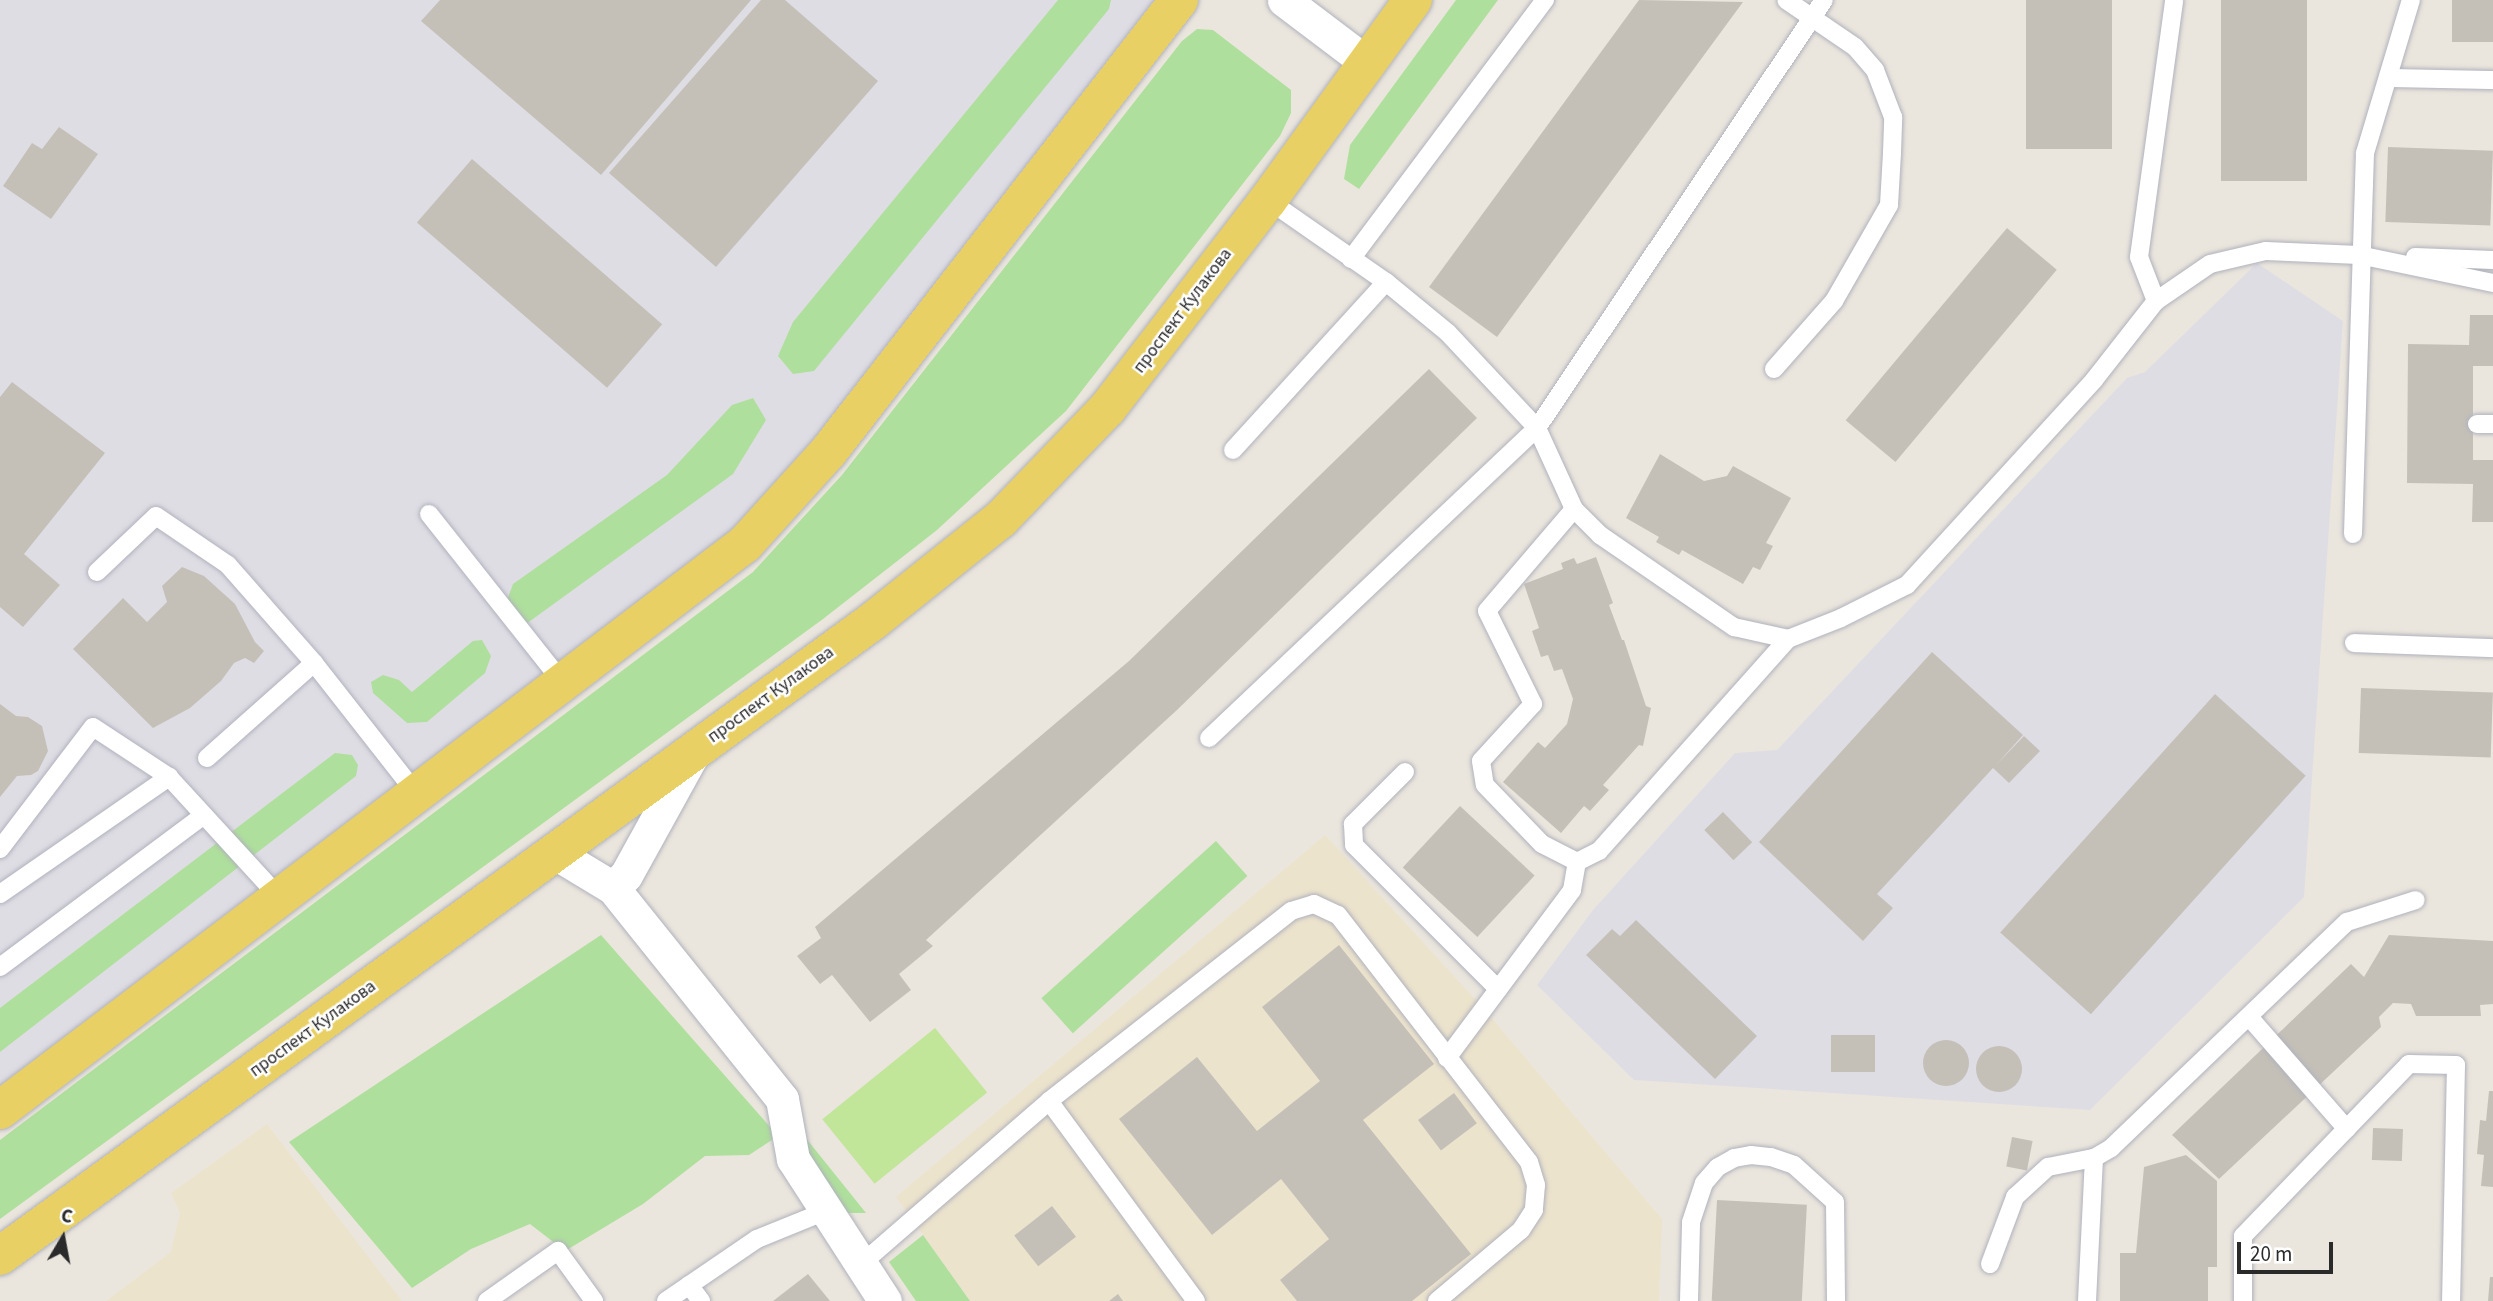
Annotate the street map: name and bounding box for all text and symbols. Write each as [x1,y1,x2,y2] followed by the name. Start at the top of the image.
[1129,244,1237,378] street label: проспект Кулакова
[704,642,838,748] street label: проспект Кулакова
[246,976,380,1082] street label: проспект Кулакова
[28,1203,98,1273] north arrow
[59,1203,75,1231] text: С
[2241,1228,2337,1272] scale bar
[2250,1239,2292,1269] text: 20 m

